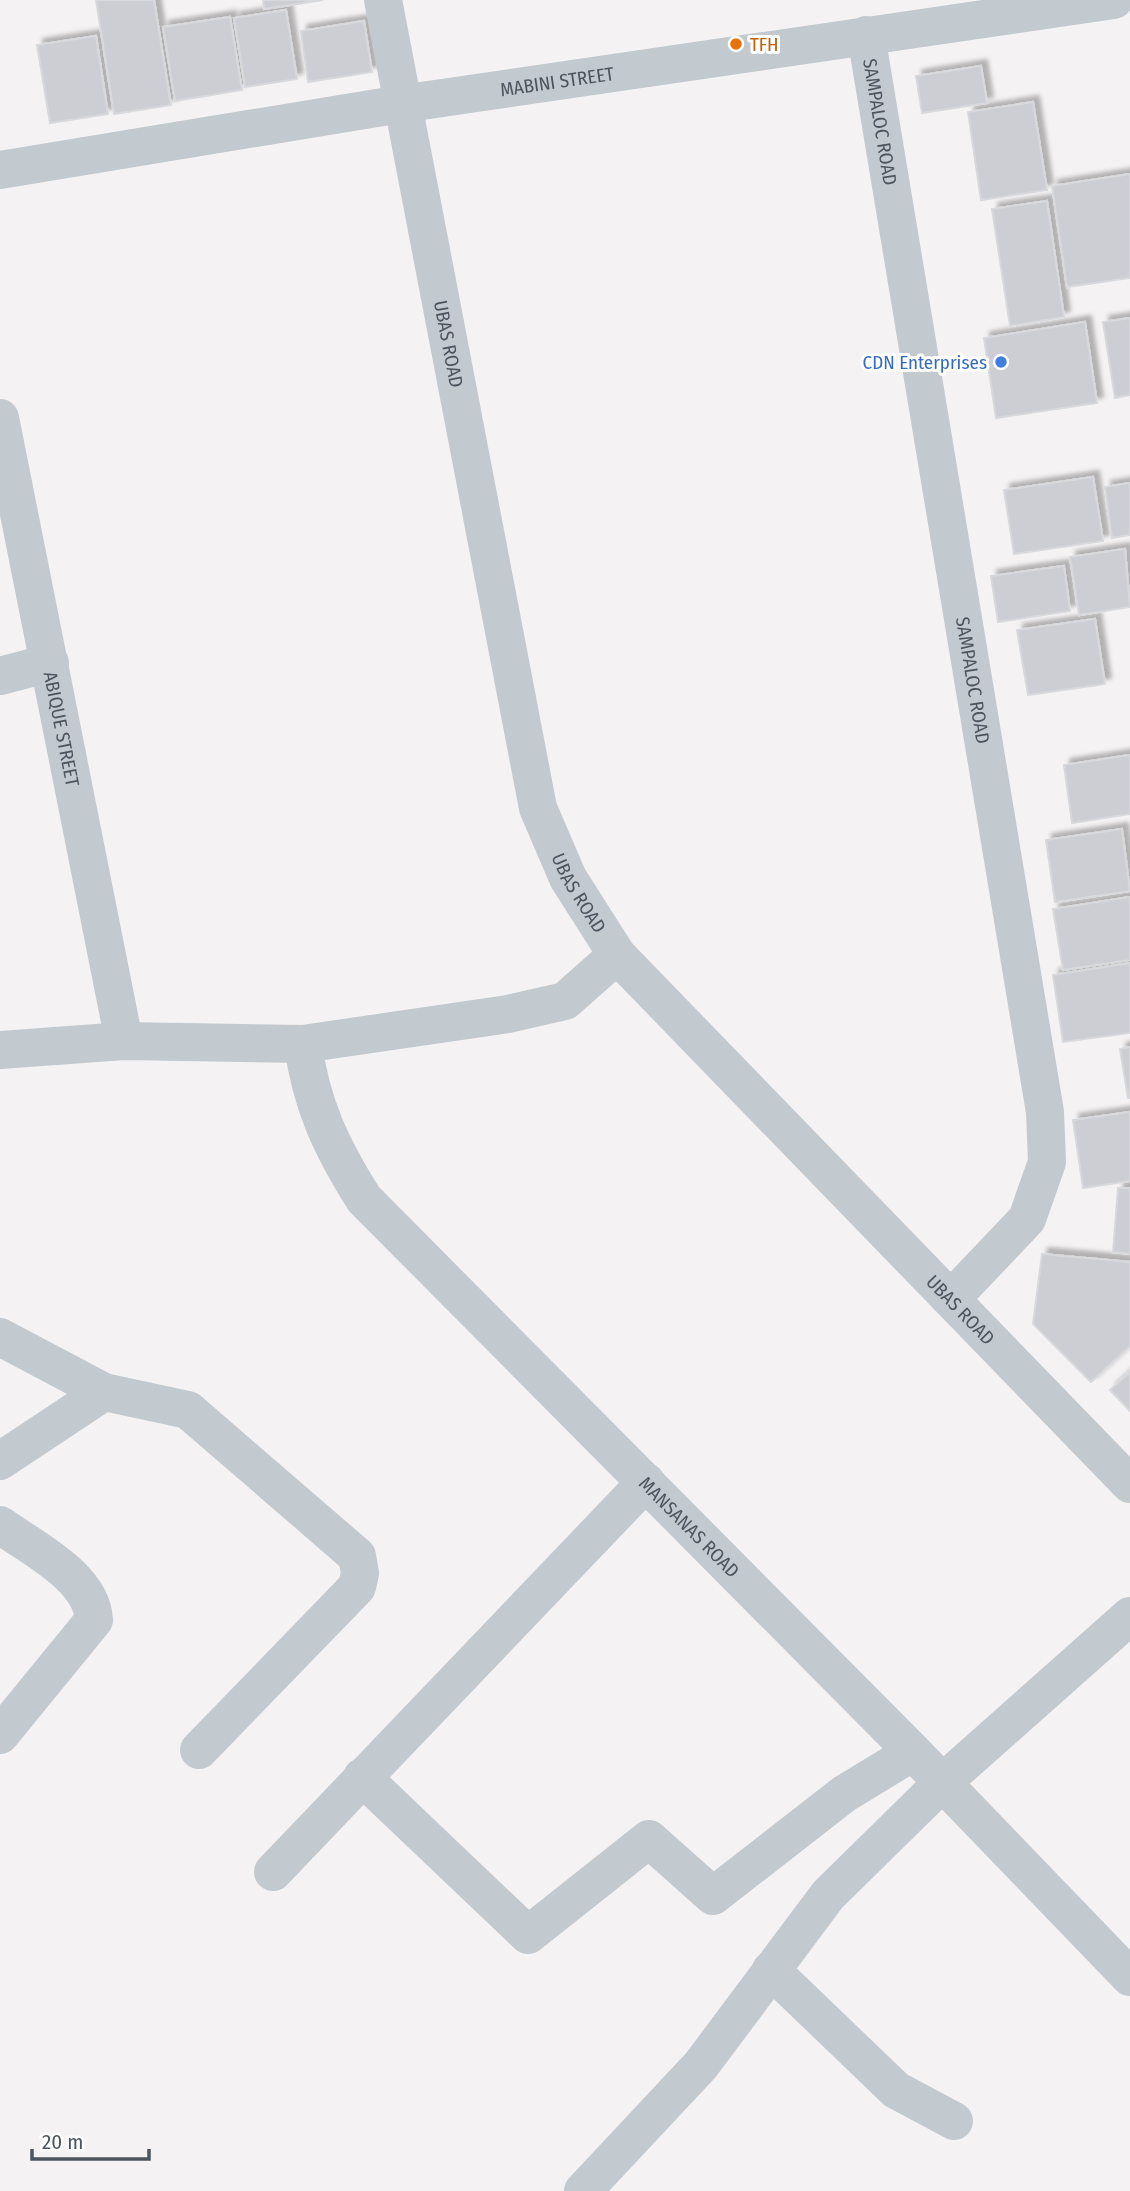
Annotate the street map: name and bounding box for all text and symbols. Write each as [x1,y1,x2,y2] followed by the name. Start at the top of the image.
[750,33,779,56] place label: TFH
[728,36,744,52] marker: TFH
[859,57,902,187] street label: SAMPALOC ROAD
[499,62,616,101] street label: MABINI STREET
[429,298,469,389] street label: UBAS ROAD
[862,351,987,374] place label: CDN Enterprises
[993,354,1009,370] marker: CDN Enterprises
[951,615,995,745] street label: SAMPALOC ROAD
[39,669,85,789] street label: ABIQUE STREET
[547,849,611,937] street label: UBAS ROAD
[922,1270,1000,1349] street label: UBAS ROAD
[635,1472,744,1582] street label: MANSANAS ROAD
[32,2118,149,2162] scale bar
[42,2129,83,2155] text: 20 m

